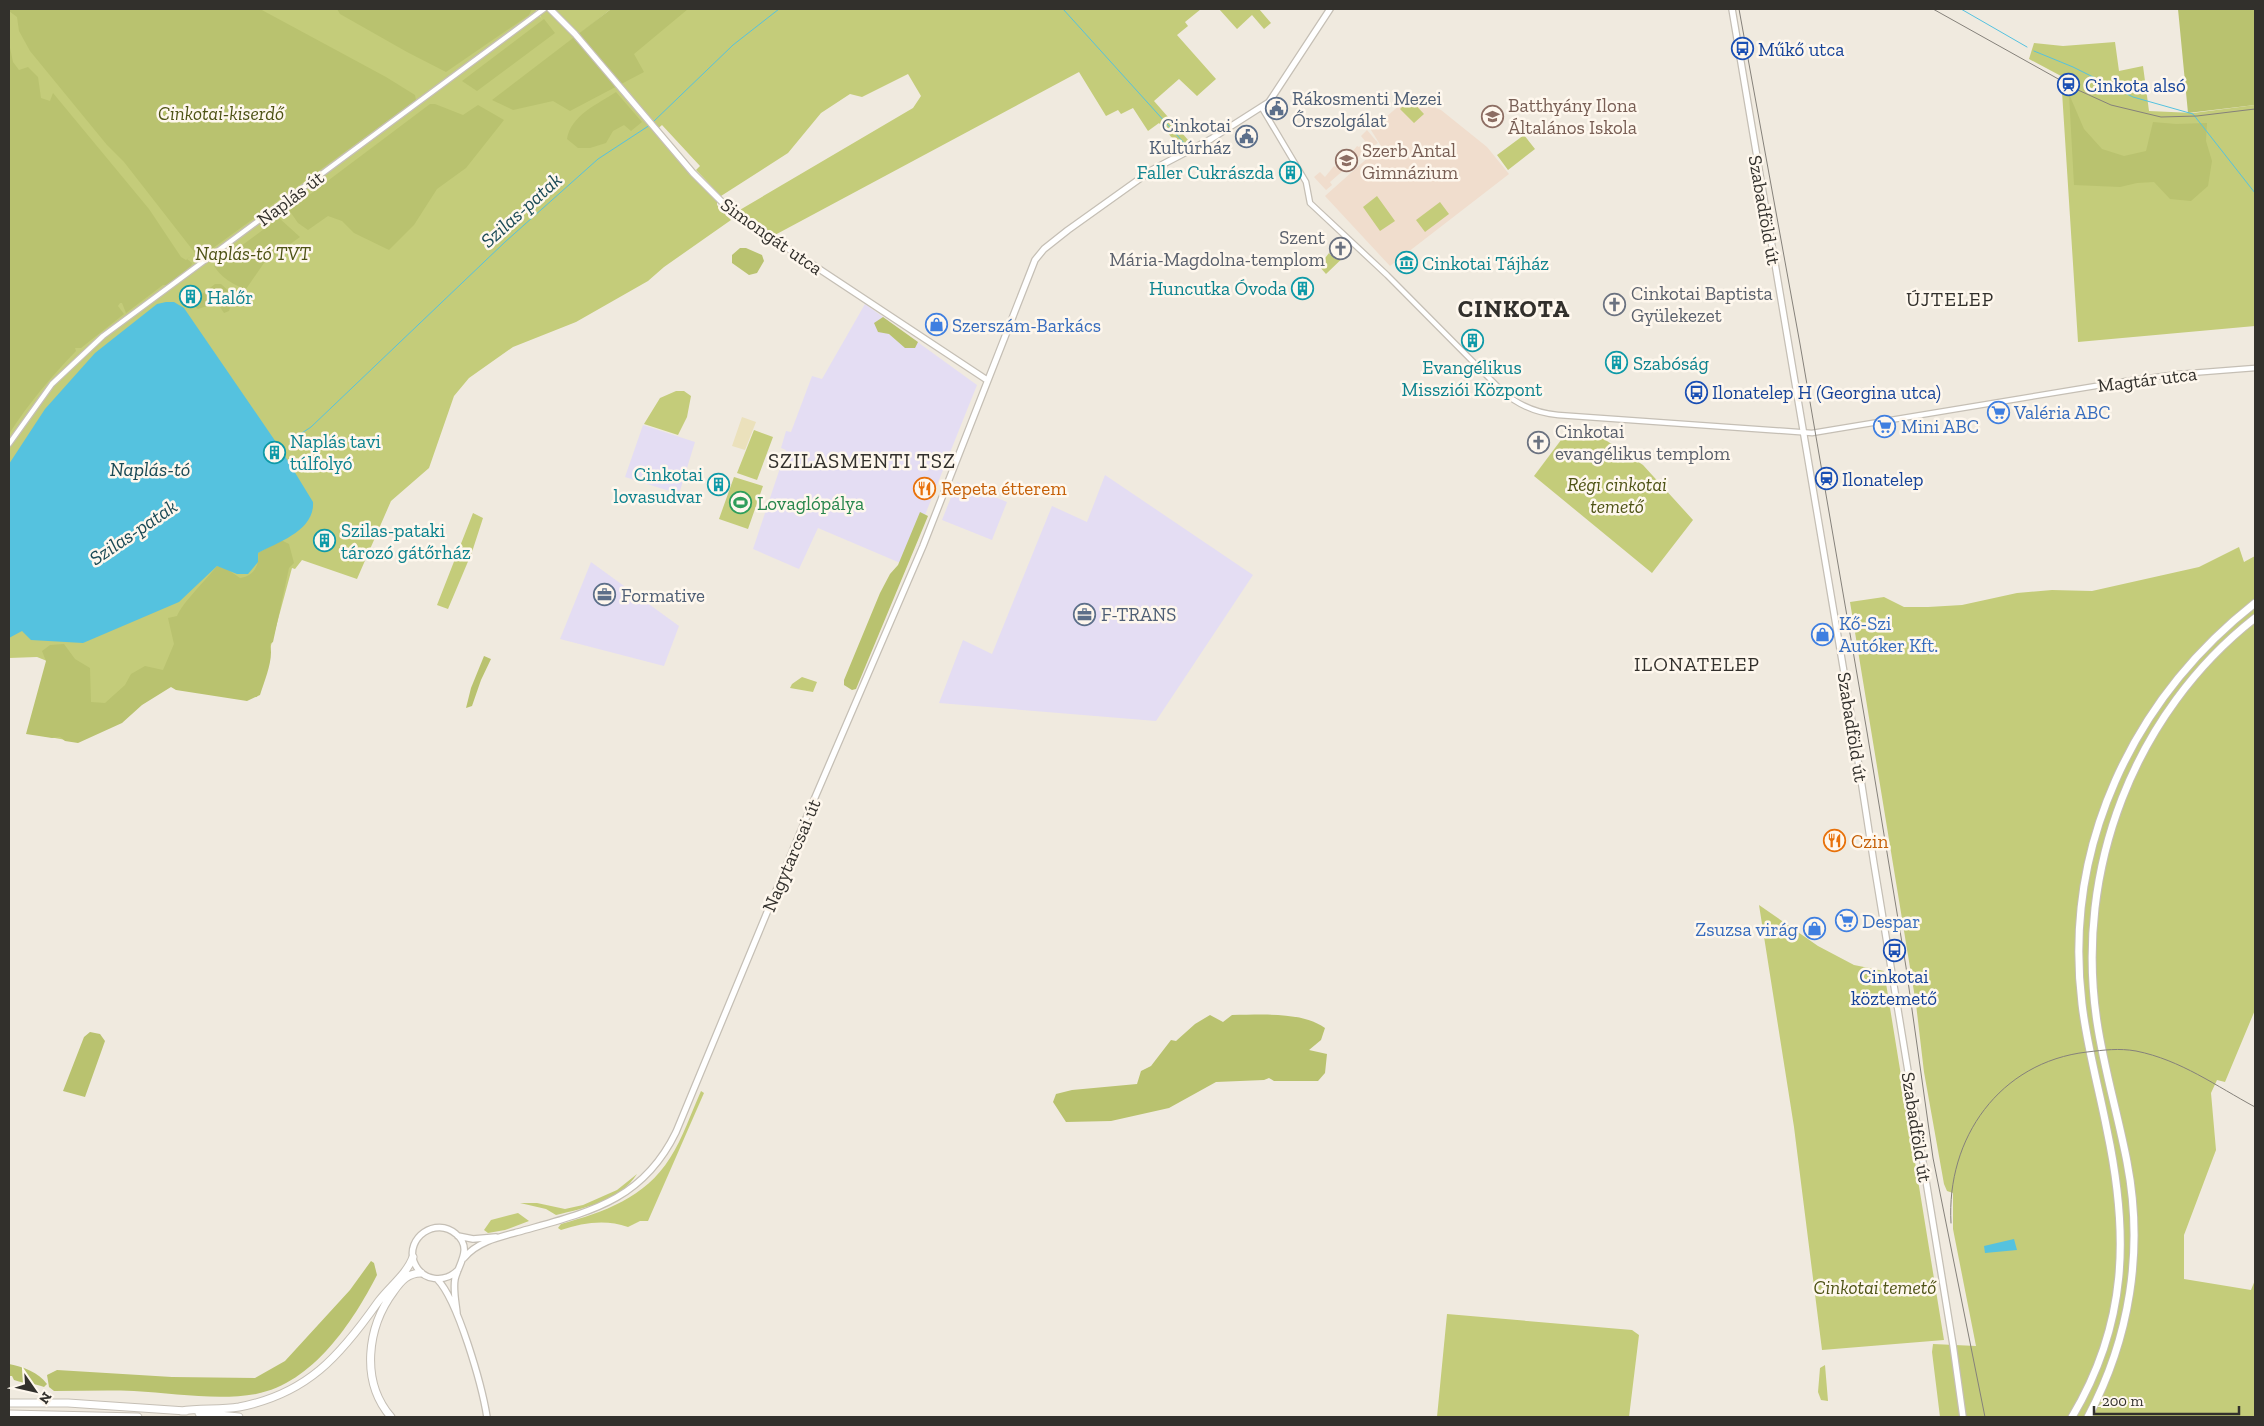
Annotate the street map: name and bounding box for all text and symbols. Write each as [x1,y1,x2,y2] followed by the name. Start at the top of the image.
[1730,37,1754,61] bus stop icon: Műkő utca
[1758,38,1844,61] place label: Műkő utca
[2057,73,2081,97] station icon: Cinkota alsó
[2085,74,2186,97] place label: Cinkota alsó
[1292,87,1442,132] place label: Rákosmenti Mezei Őrszolgálat
[1508,94,1637,139] place label: Batthyány Ilona Általános Iskola
[1264,97,1288,121] public building icon: Rákosmenti Mezei Őrszolgálat
[158,102,285,125] park label: Cinkotai-kiserdő
[1480,104,1504,128] school or university icon: Batthyány Ilona Általános Iskola
[1149,114,1231,159] place label: Cinkotai Kultúrház
[1235,124,1259,148] public building icon: Cinkotai Kultúrház
[1362,139,1459,184] place label: Szerb Antal Gimnázium
[1334,149,1358,173] school or university icon: Szerb Antal Gimnázium
[1744,153,1785,267] street label: Szabadföld út
[1278,160,1302,184] building icon: Faller Cukrászda
[1137,161,1274,184] place label: Faller Cukrászda
[252,166,328,231] street label: Naplás út
[476,167,566,253] water label: Szilas-patak
[716,193,827,280] street label: Simongát utca
[1109,226,1326,271] place label: Szent Mária-Magdolna-templom
[1329,236,1353,260] church icon: Szent Mária-Magdolna-templom
[195,242,311,265] park label: Naplás-tó TVT
[1394,251,1418,275] museum icon: Cinkotai Tájház
[1422,252,1549,275] place label: Cinkotai Tájház
[1291,276,1315,300] building icon: Huncutka Óvoda
[1149,277,1287,300] place label: Huncutka Óvoda
[1631,282,1773,327] place label: Cinkotai Baptista Gyülekezet
[179,285,203,309] building icon: Halőr
[207,286,253,309] place label: Halőr
[1906,287,1994,311] district label: ÚJTELEP
[1603,292,1627,316] church icon: Cinkotai Baptista Gyülekezet
[1458,294,1570,323] district label: CINKOTA
[924,313,948,337] shop icon: Szerszám-Barkács
[952,314,1101,337] place label: Szerszám-Barkács
[1460,329,1484,353] building icon: Evangélikus Missziói Központ
[1605,351,1629,375] building icon: Szabóság
[1633,352,1709,375] place label: Szabóság
[1402,356,1542,401] place label: Evangélikus Missziói Központ
[2096,362,2198,397] street label: Magtár utca
[1684,380,1708,404] bus stop icon: Ilonatelep H (Georgina utca)
[1712,381,1941,404] place label: Ilonatelep H (Georgina utca)
[1986,400,2010,424] supermarket icon: Valéria ABC
[2013,401,2111,424] place label: Valéria ABC
[1873,414,1897,438] supermarket icon: Mini ABC
[1901,415,1979,438] place label: Mini ABC
[1555,420,1731,465] place label: Cinkotai evangélikus templom
[290,430,381,475] place label: Naplás tavi túlfolyó
[1527,430,1551,454] church icon: Cinkotai evangélikus templom
[262,440,286,464] building icon: Naplás tavi túlfolyó
[768,448,956,473] district label: SZILASMENTI TSZ
[110,457,190,481] water label: Naplás-tó
[614,463,703,508] place label: Cinkotai lovasudvar
[1814,467,1838,491] station icon: Ilonatelep
[1842,468,1923,491] place label: Ilonatelep
[707,473,731,497] building icon: Cinkotai lovasudvar
[1567,473,1667,518] park label: Régi cinkotai temető
[913,476,937,500] restaurant icon: Repeta étterem
[941,477,1067,500] place label: Repeta étterem
[729,491,753,515] sports icon: Lovaglópálya
[757,492,864,515] place label: Lovaglópálya
[85,494,181,570] water label: Szilas-patak
[341,519,471,564] place label: Szilas-pataki tározó gátőrház
[313,529,337,553] building icon: Szilas-pataki tározó gátőrház
[593,583,617,607] office icon: Formative
[621,584,705,607] place label: Formative
[1073,602,1097,626] office icon: F-TRANS
[1101,603,1176,626] place label: F-TRANS
[1839,612,1938,657] place label: Kő-Szi Autóker Kft.
[1811,622,1835,646] shop icon: Kő-Szi Autóker Kft.
[1634,652,1760,676] district label: ILONATELEP
[1832,670,1873,784] street label: Szabadföld út
[757,795,826,915] street label: Nagytarcsai út
[1823,829,1847,853] restaurant icon: Czin
[1851,830,1888,853] place label: Czin
[1834,909,1858,933] supermarket icon: Despar
[1862,910,1920,933] place label: Despar
[1802,917,1826,941] shop icon: Zsuzsa virág
[1695,918,1799,941] place label: Zsuzsa virág
[1882,938,1906,962] bus stop icon: Cinkotai köztemető
[1851,965,1937,1010] place label: Cinkotai köztemető
[1896,1070,1937,1184] street label: Szabadföld út
[1814,1276,1937,1299] park label: Cinkotai temető
[10,1366,60,1416] north arrow
[2094,1384,2239,1416] scale bar
[35,1389,55,1407] text: N
[2102,1392,2143,1410] text: 200 m

